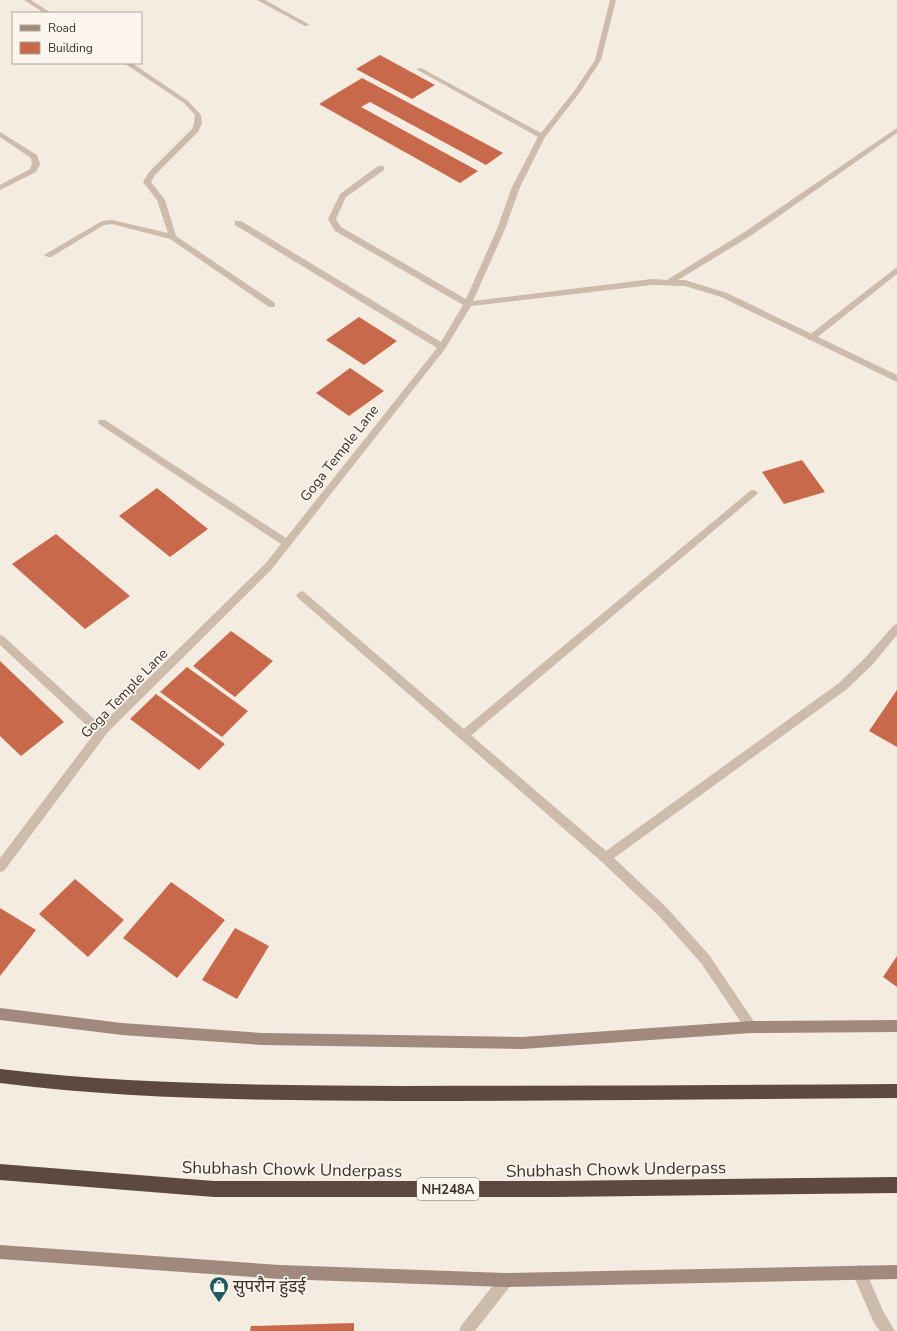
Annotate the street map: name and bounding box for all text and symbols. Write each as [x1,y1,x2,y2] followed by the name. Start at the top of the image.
[12,12,142,64] legend
[48,20,76,36] text: Road
[48,40,93,56] text: Building
[296,401,383,506] street label: Goga Temple Lane
[77,644,172,742] street label: Goga Temple Lane
[182,1156,402,1183] street label: Shubhash Chowk Underpass
[506,1156,726,1183] street label: Shubhash Chowk Underpass
[417,1178,479,1200] road number: NH248A
[208,1275,230,1303] shop icon: सुपरौन हुंडई
[233,1275,307,1298] place label: सुपरौन हुंडई

